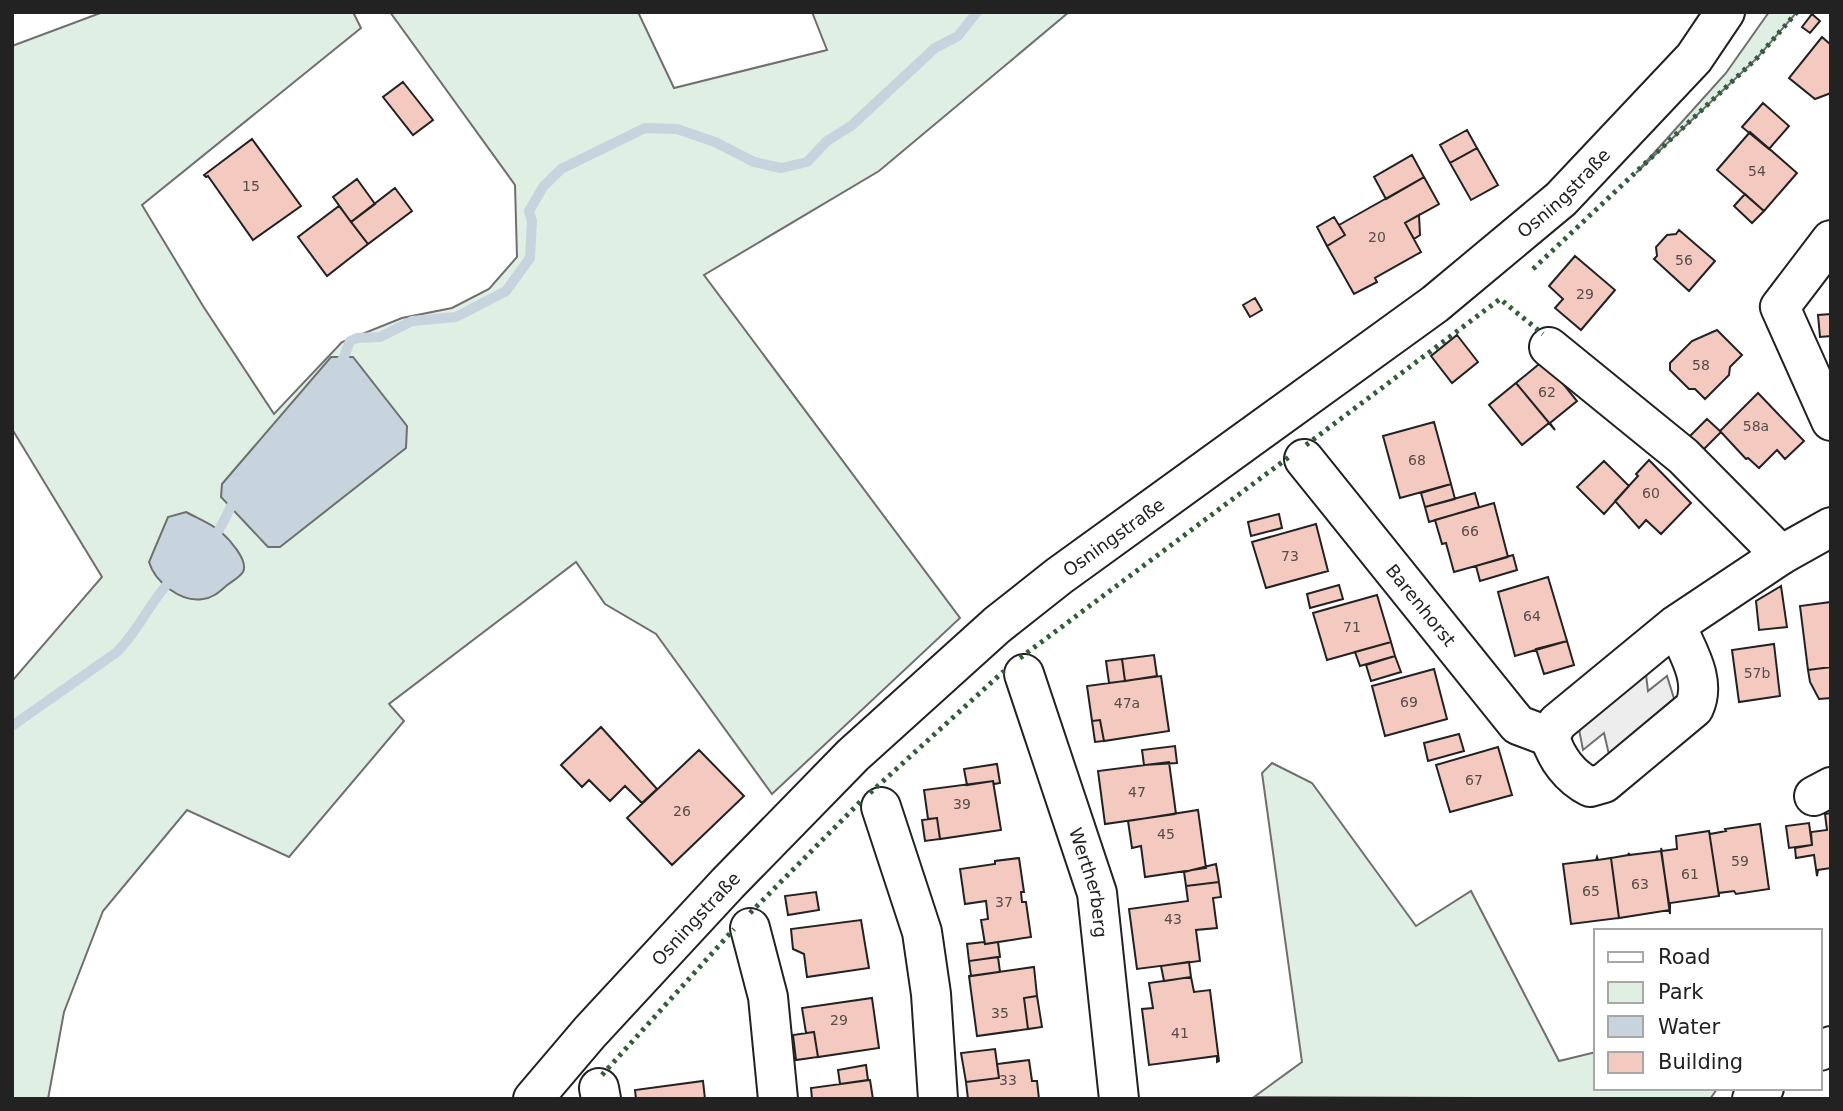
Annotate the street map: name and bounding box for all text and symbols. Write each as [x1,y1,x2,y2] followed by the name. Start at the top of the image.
[1513,144,1614,242] street label: Osningstraße
[1748,163,1766,179] house number: 54
[242,178,260,194] house number: 15
[1368,229,1386,245] house number: 20
[1675,252,1693,268] house number: 56
[1576,286,1594,302] house number: 29
[1692,357,1710,373] house number: 58
[1538,384,1556,400] house number: 62
[1743,418,1769,434] house number: 58a
[1408,452,1426,468] house number: 68
[1642,485,1660,501] house number: 60
[1058,493,1168,580] street label: Osningstraße
[1461,523,1479,539] house number: 66
[1281,548,1299,564] house number: 73
[1382,559,1460,650] street label: Barenhorst
[1523,608,1541,624] house number: 64
[1343,619,1361,635] house number: 71
[1744,665,1770,681] house number: 57b
[1400,694,1418,710] house number: 69
[1114,695,1140,711] house number: 47a
[1465,772,1483,788] house number: 67
[1128,784,1146,800] house number: 47
[953,796,971,812] house number: 39
[673,803,691,819] house number: 26
[1065,825,1112,939] street label: Wertherberg
[1157,826,1175,842] house number: 45
[1731,853,1749,869] house number: 59
[1681,866,1699,882] house number: 61
[647,867,744,969] street label: Osningstraße
[1631,876,1649,892] house number: 63
[1582,883,1600,899] house number: 65
[995,894,1013,910] house number: 37
[1164,911,1182,927] house number: 43
[1594,929,1822,1090] legend
[1658,945,1711,969] text: Road
[1658,980,1704,1004] text: Park
[991,1005,1009,1021] house number: 35
[830,1012,848,1028] house number: 29
[1658,1015,1720,1039] text: Water
[1171,1025,1189,1041] house number: 41
[1658,1050,1743,1074] text: Building
[999,1072,1017,1088] house number: 33

